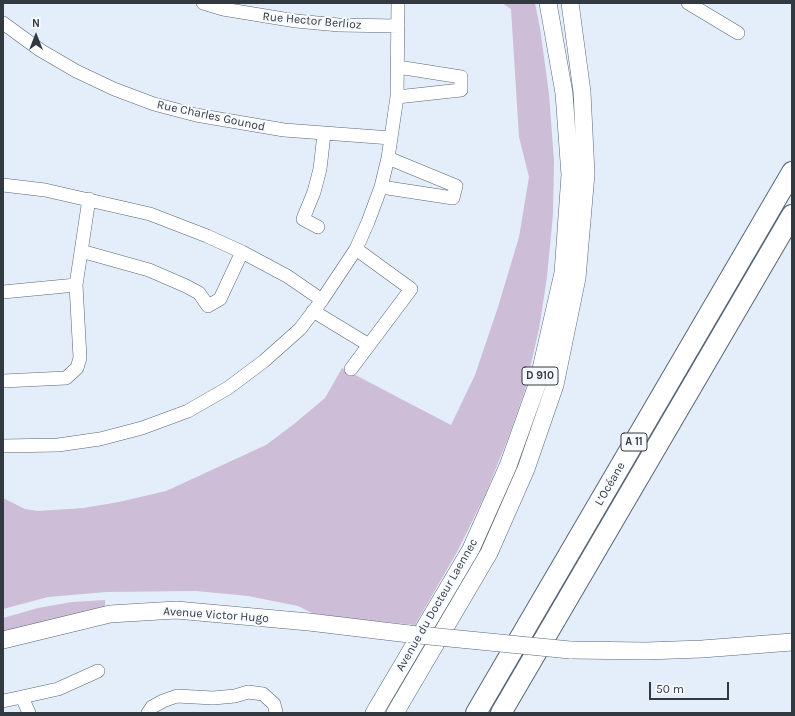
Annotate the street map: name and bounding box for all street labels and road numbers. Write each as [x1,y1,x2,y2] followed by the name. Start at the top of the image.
[262,9,362,33] street label: Rue Hector Berlioz
[156,97,266,135] street label: Rue Charles Gounod
[522,367,558,385] road number: D 910
[621,433,647,451] road number: A 11
[592,459,628,509] street label: L’Océane
[393,536,481,674] street label: Avenue du Docteur Laennec
[163,604,269,626] street label: Avenue Victor Hugo

